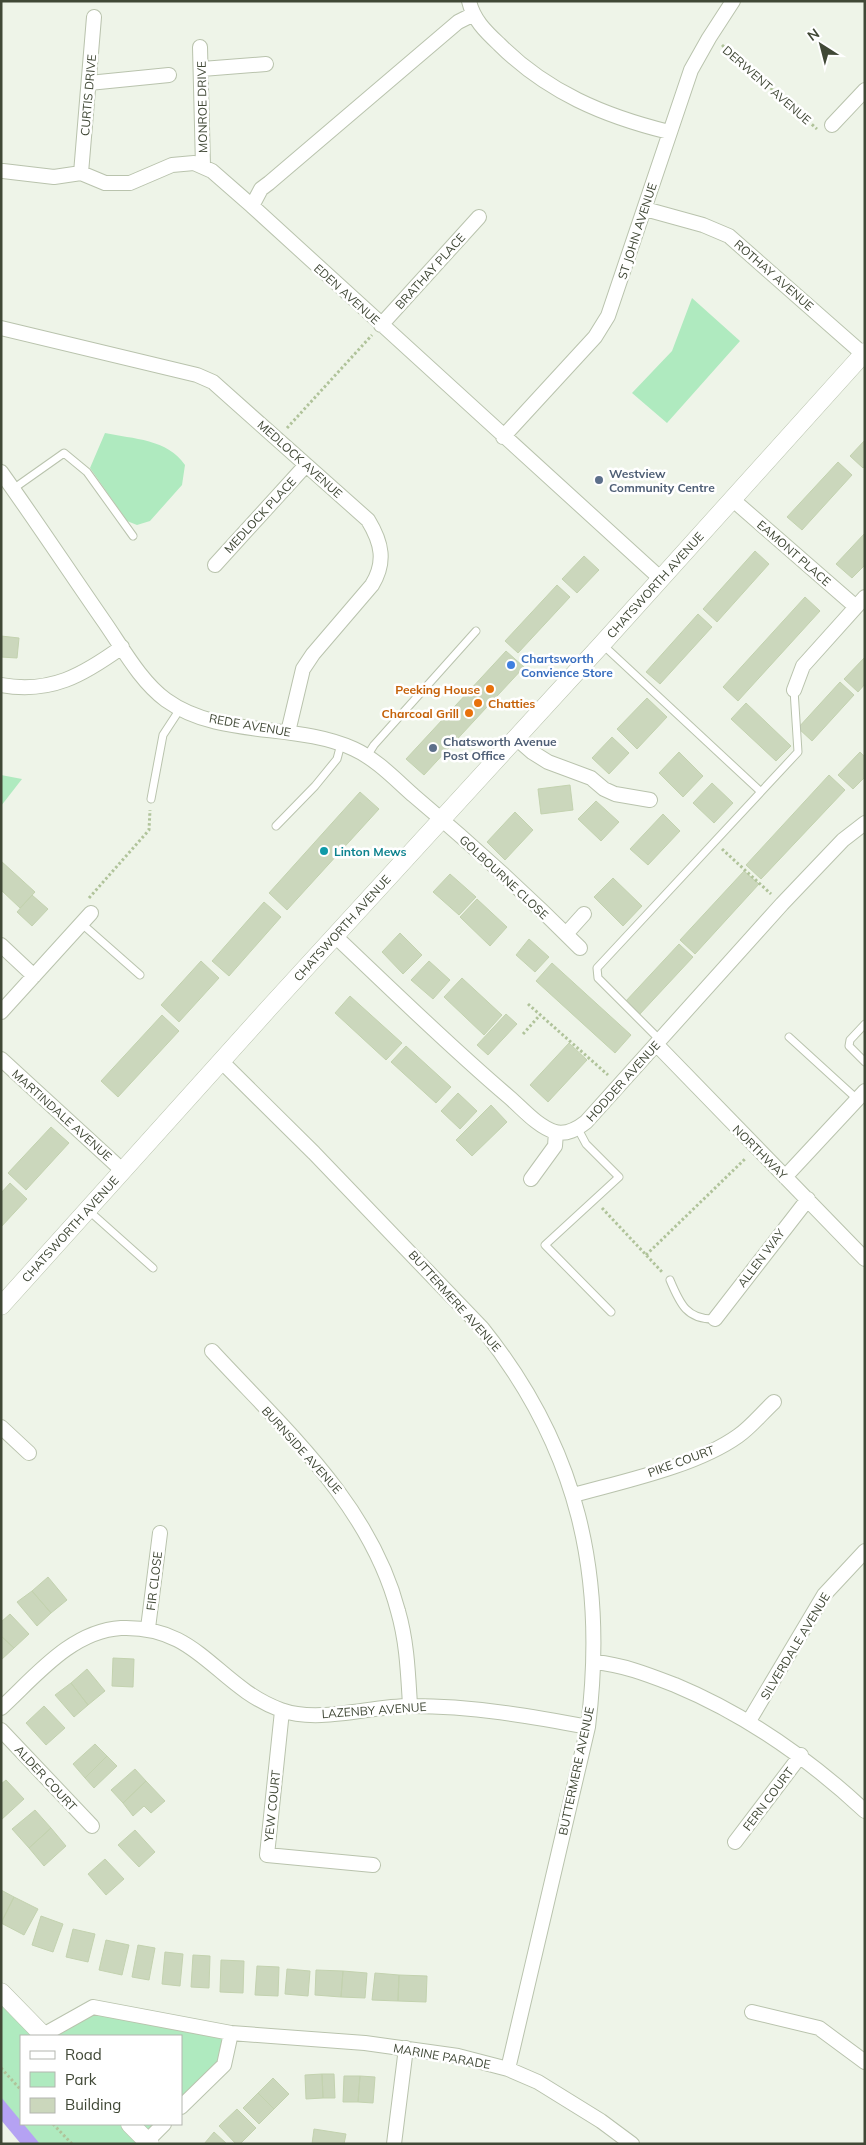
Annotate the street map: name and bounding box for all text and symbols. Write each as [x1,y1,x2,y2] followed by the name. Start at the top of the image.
[796,20,846,70] north arrow
[804,24,823,45] text: N
[720,42,814,128] street label: DERWENT AVENUE
[77,54,99,136] street label: CURTIS DRIVE
[194,61,210,153] street label: MONROE DRIVE
[614,181,660,281] street label: ST JOHN AVENUE
[392,230,468,312] street label: BRATHAY PLACE
[731,236,817,314] street label: ROTHAY AVENUE
[311,260,383,328] street label: EDEN AVENUE
[254,417,346,501] street label: MEDLOCK AVENUE
[609,466,715,495] place label: Westview Community Centre
[221,474,299,556] street label: MEDLOCK PLACE
[593,474,605,486] marker: Westview Community Centre
[754,517,834,589] street label: EAMONT PLACE
[603,529,707,641] street label: CHATSWORTH AVENUE
[521,651,613,680] place label: Chartsworth Convience Store
[505,659,517,671] marker: Chartsworth Convience Store
[395,682,480,697] place label: Peeking House
[484,683,496,695] marker: Peeking House
[488,696,535,711] place label: Chatties
[472,697,484,709] marker: Chatties
[382,706,459,721] place label: Charcoal Grill
[463,707,475,719] marker: Charcoal Grill
[208,710,292,740] street label: REDE AVENUE
[443,734,557,763] place label: Chatsworth Avenue Post Office
[427,742,439,754] marker: Chatsworth Avenue Post Office
[456,832,552,922] street label: GOLBOURNE CLOSE
[334,844,407,859] place label: Linton Mews
[318,845,330,857] marker: Linton Mews
[290,872,394,984] street label: CHATSWORTH AVENUE
[583,1038,663,1124] street label: HODDER AVENUE
[9,1066,115,1164] street label: MARTINDALE AVENUE
[730,1122,791,1183] street label: NORTHWAY
[18,1173,122,1285] street label: CHATSWORTH AVENUE
[734,1225,788,1290] street label: ALLEN WAY
[406,1247,504,1355] street label: BUTTERMERE AVENUE
[259,1403,345,1497] street label: BURNSIDE AVENUE
[646,1442,717,1480] street label: PIKE COURT
[143,1551,165,1611] street label: FIR CLOSE
[757,1590,833,1702] street label: SILVERDALE AVENUE
[321,1699,427,1721] street label: LAZENBY AVENUE
[555,1705,597,1837] street label: BUTTERMERE AVENUE
[12,1742,81,1814] street label: ALDER COURT
[739,1764,797,1834] street label: FERN COURT
[261,1769,283,1844] street label: YEW COURT
[20,2035,182,2125] legend
[392,2040,492,2072] street label: MARINE PARADE
[65,2045,102,2064] text: Road
[65,2070,97,2089] text: Park
[65,2095,121,2114] text: Building

